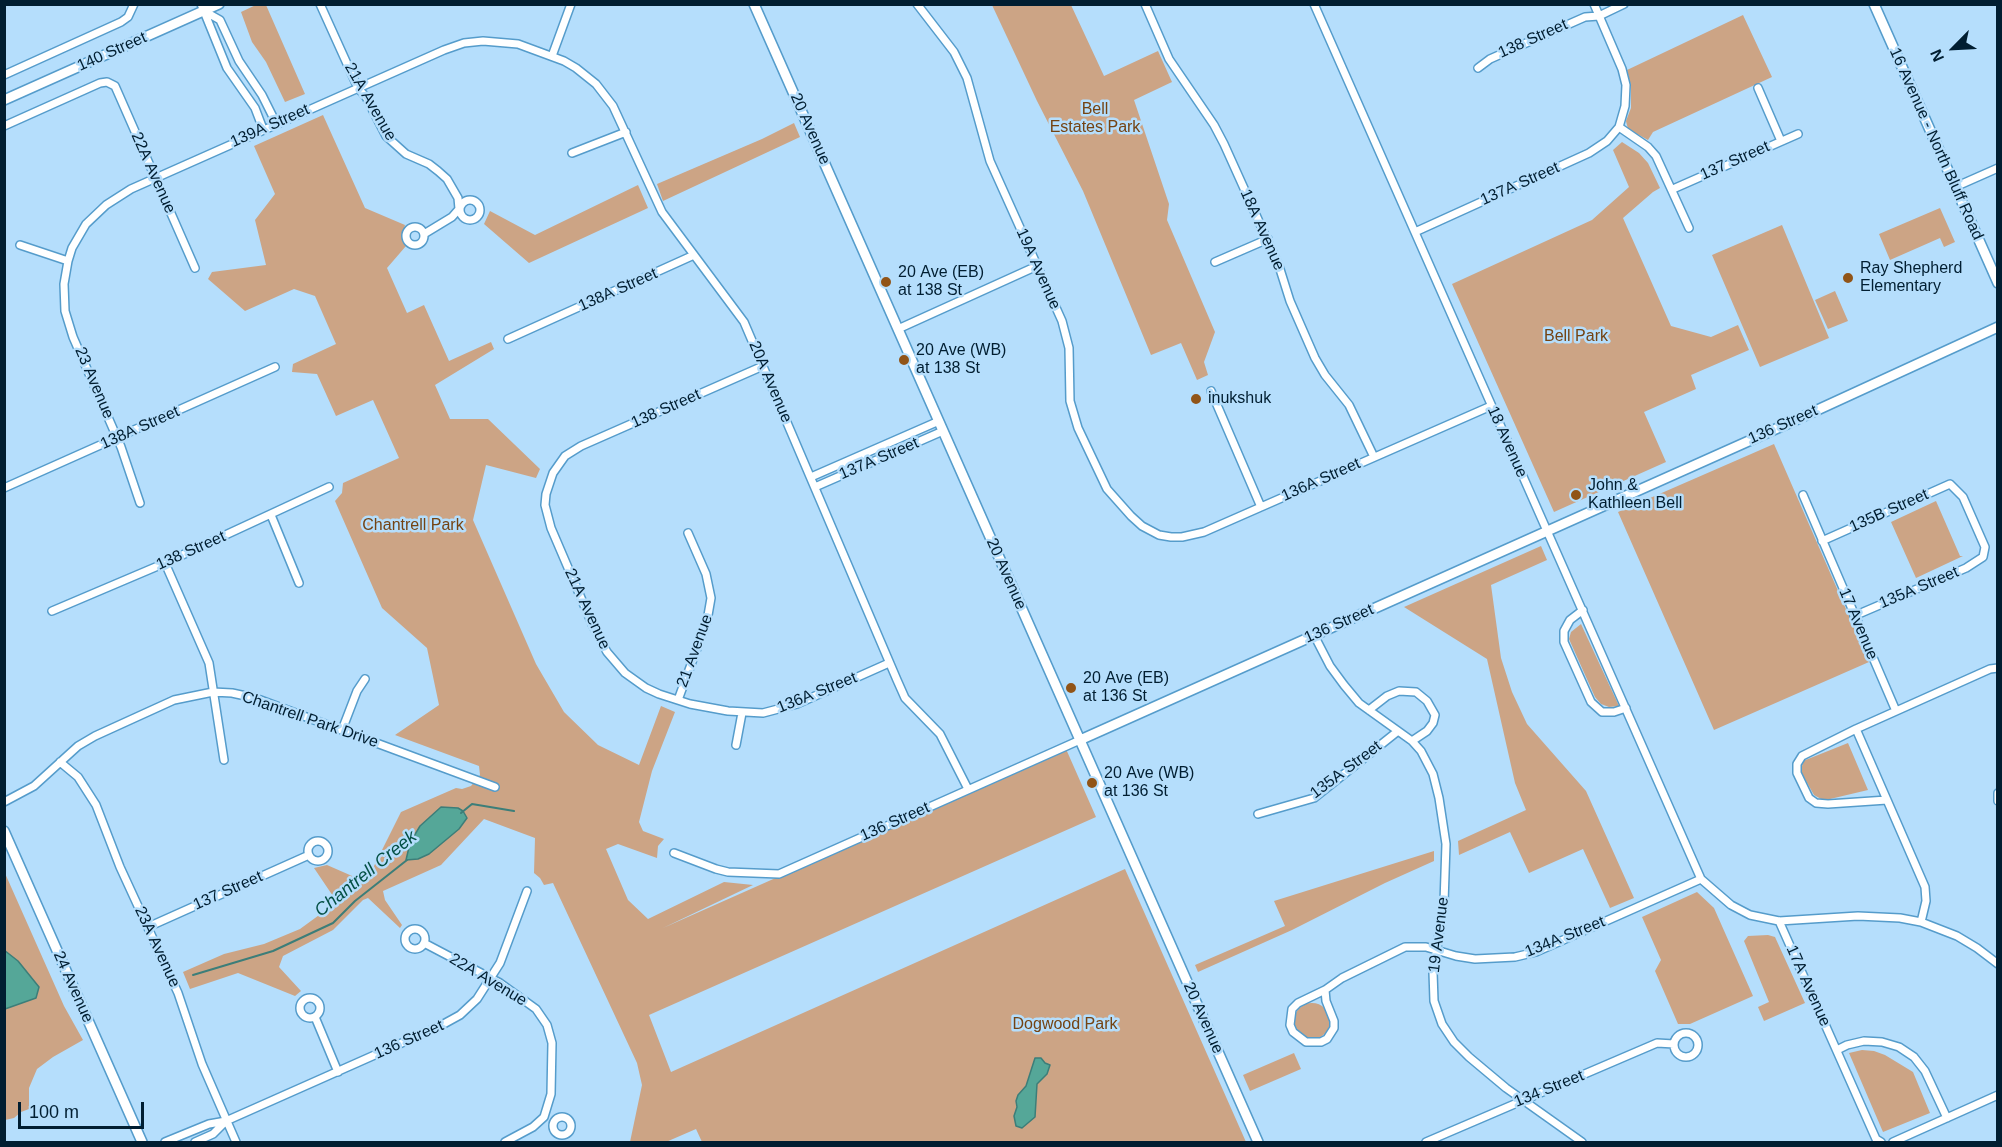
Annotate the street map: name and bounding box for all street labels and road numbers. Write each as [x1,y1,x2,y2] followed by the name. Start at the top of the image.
[1495,15,1571,63] street label: 138 Street
[74,28,150,76] street label: 140 Street
[1885,45,1987,243] street label: 16 Avenue - North Bluff Road
[340,60,400,144] street label: 21A Avenue
[786,90,834,168] street label: 20 Avenue
[227,100,313,152] street label: 139A Street
[127,129,179,217] street label: 22A Avenue
[1697,137,1773,185] street label: 137 Street
[1477,158,1563,210] street label: 137A Street
[1236,186,1288,274] street label: 18A Avenue
[1012,225,1064,313] street label: 19A Avenue
[575,264,661,316] street label: 138A Street
[744,338,796,426] street label: 20A Avenue
[70,344,118,422] street label: 23 Avenue
[628,385,704,433] street label: 138 Street
[1745,401,1821,449] street label: 136 Street
[97,402,183,454] street label: 138A Street
[1483,403,1531,481] street label: 18 Avenue
[836,434,922,484] street label: 137A Street
[1278,454,1364,506] street label: 136A Street
[1846,485,1932,537] street label: 135B Street
[153,527,229,575] street label: 138 Street
[982,535,1030,613] street label: 20 Avenue
[1876,563,1962,613] street label: 135A Street
[560,566,614,652] street label: 21A Avenue
[1834,585,1882,663] street label: 17 Avenue
[1301,600,1377,648] street label: 136 Street
[673,612,717,690] street label: 21 Avenue
[774,668,860,718] street label: 136A Street
[239,688,381,752] street label: Chantrell Park Drive
[1306,737,1386,803] street label: 135A Street
[857,798,933,846] street label: 136 Street
[190,867,266,915] street label: 137 Street
[1425,896,1453,974] street label: 19 Avenue
[130,904,184,990] street label: 23A Avenue
[1522,912,1608,962] street label: 134A Street
[1782,942,1834,1030] street label: 17A Avenue
[49,948,97,1026] street label: 24 Avenue
[446,949,530,1011] street label: 22A Avenue
[1179,979,1227,1057] street label: 20 Avenue
[371,1016,447,1064] street label: 136 Street
[1511,1066,1587,1112] street label: 134 Street

